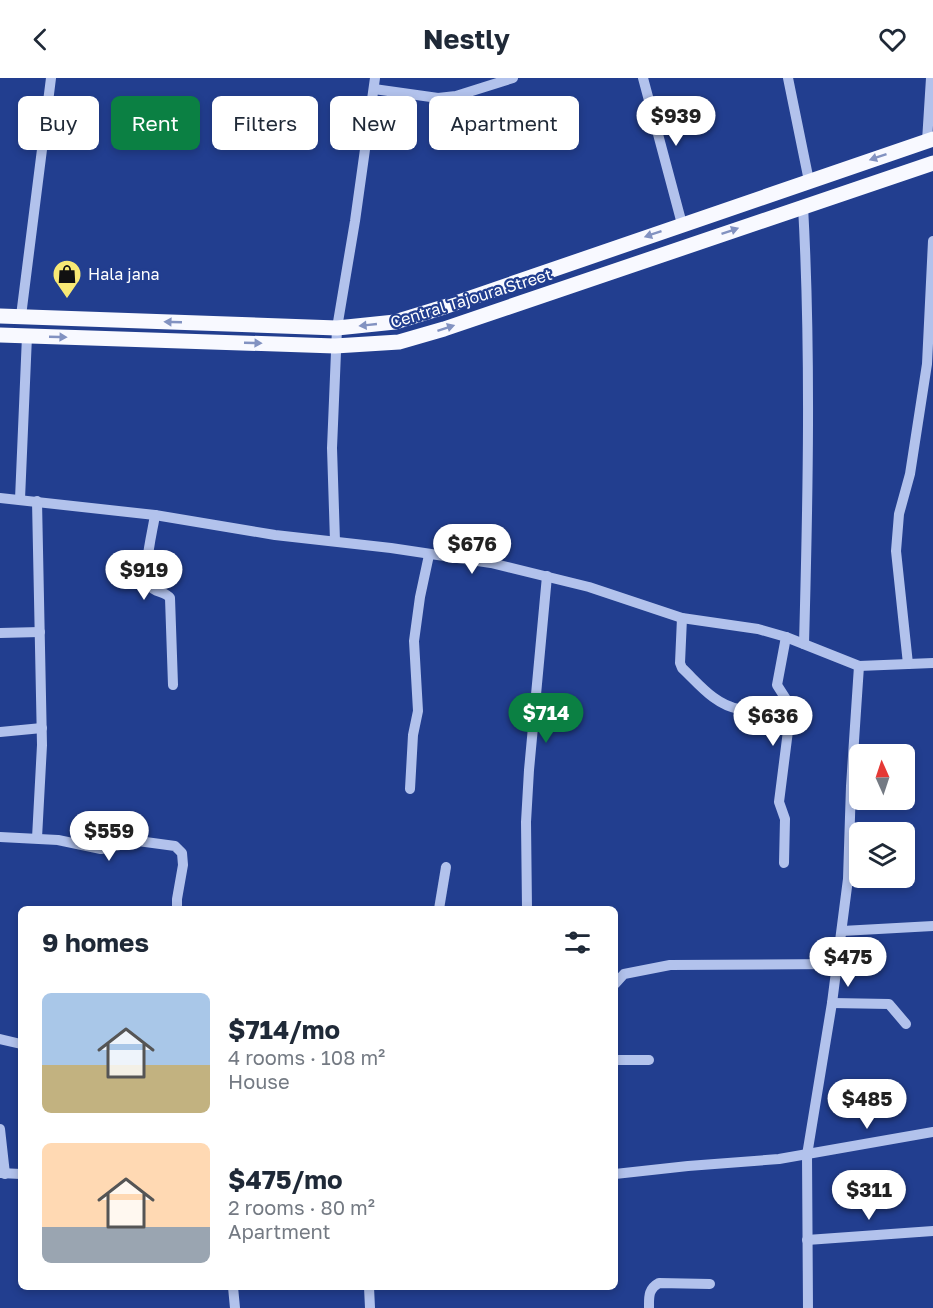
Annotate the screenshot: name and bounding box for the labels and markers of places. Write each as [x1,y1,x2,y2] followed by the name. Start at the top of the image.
[640,96,712,147] pin: $939
[51,258,83,300] shop icon: Hala jana
[88,264,160,284] place label: Hala jana
[436,524,508,575] pin: $676
[108,550,180,601] pin: $919
[510,693,582,744] pin: $714
[737,696,809,747] pin: $636
[73,811,145,862] pin: $559
[812,937,884,988] pin: $475
[831,1079,903,1130] pin: $485
[833,1170,905,1221] pin: $311

